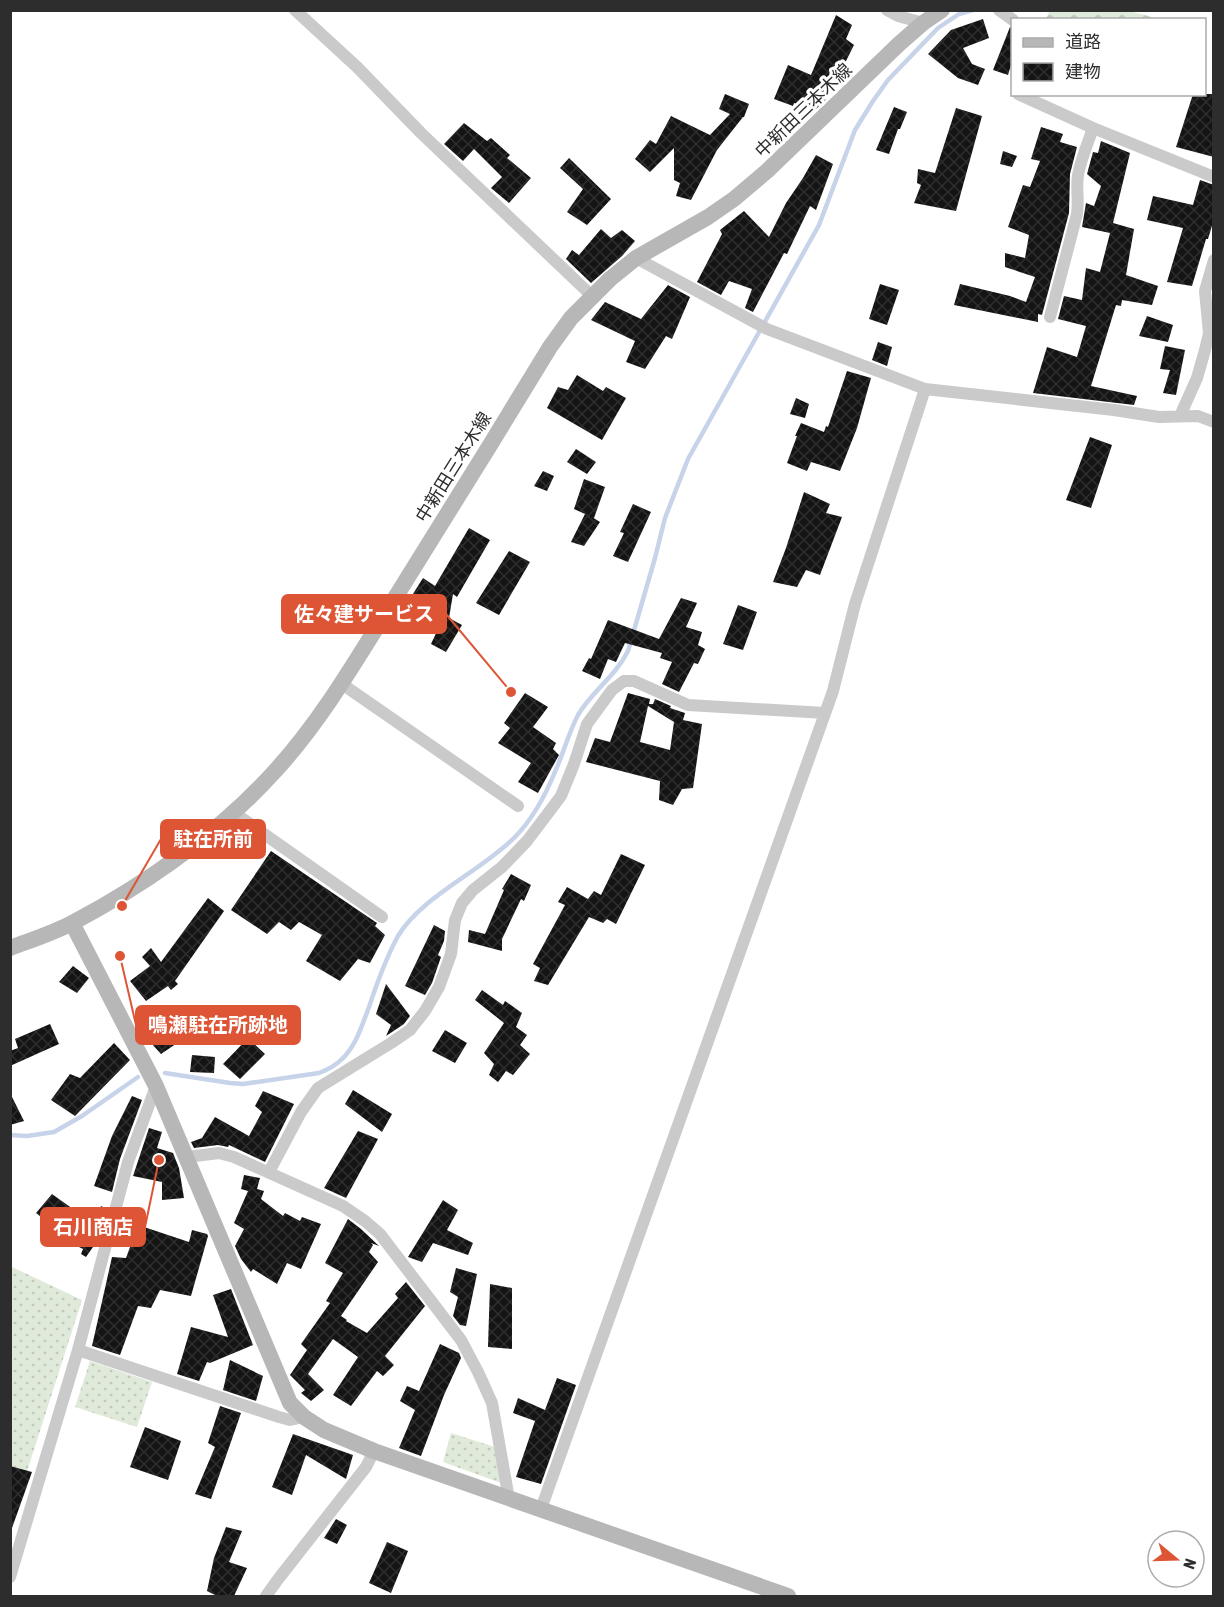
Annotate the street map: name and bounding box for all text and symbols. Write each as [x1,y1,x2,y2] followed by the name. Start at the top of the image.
[1011,18,1206,96] legend
[1065,31,1101,52] text: 道路
[750,59,856,161] street label: 中新田三本木線
[1065,61,1101,82] text: 建物
[411,408,495,526] street label: 中新田三本木線
[282,595,446,633] callout: 佐々建サービス
[294,602,434,625] text: 佐々建サービス
[161,820,265,858] callout: 駐在所前
[173,827,253,850] text: 駐在所前
[136,1006,300,1044] callout: 鳴瀬駐在所跡地
[148,1013,288,1036] text: 鳴瀬駐在所跡地
[41,1208,145,1246] callout: 石川商店
[53,1215,133,1238] text: 石川商店
[1146,1529,1206,1589] north arrow
[1180,1556,1200,1571] text: N

